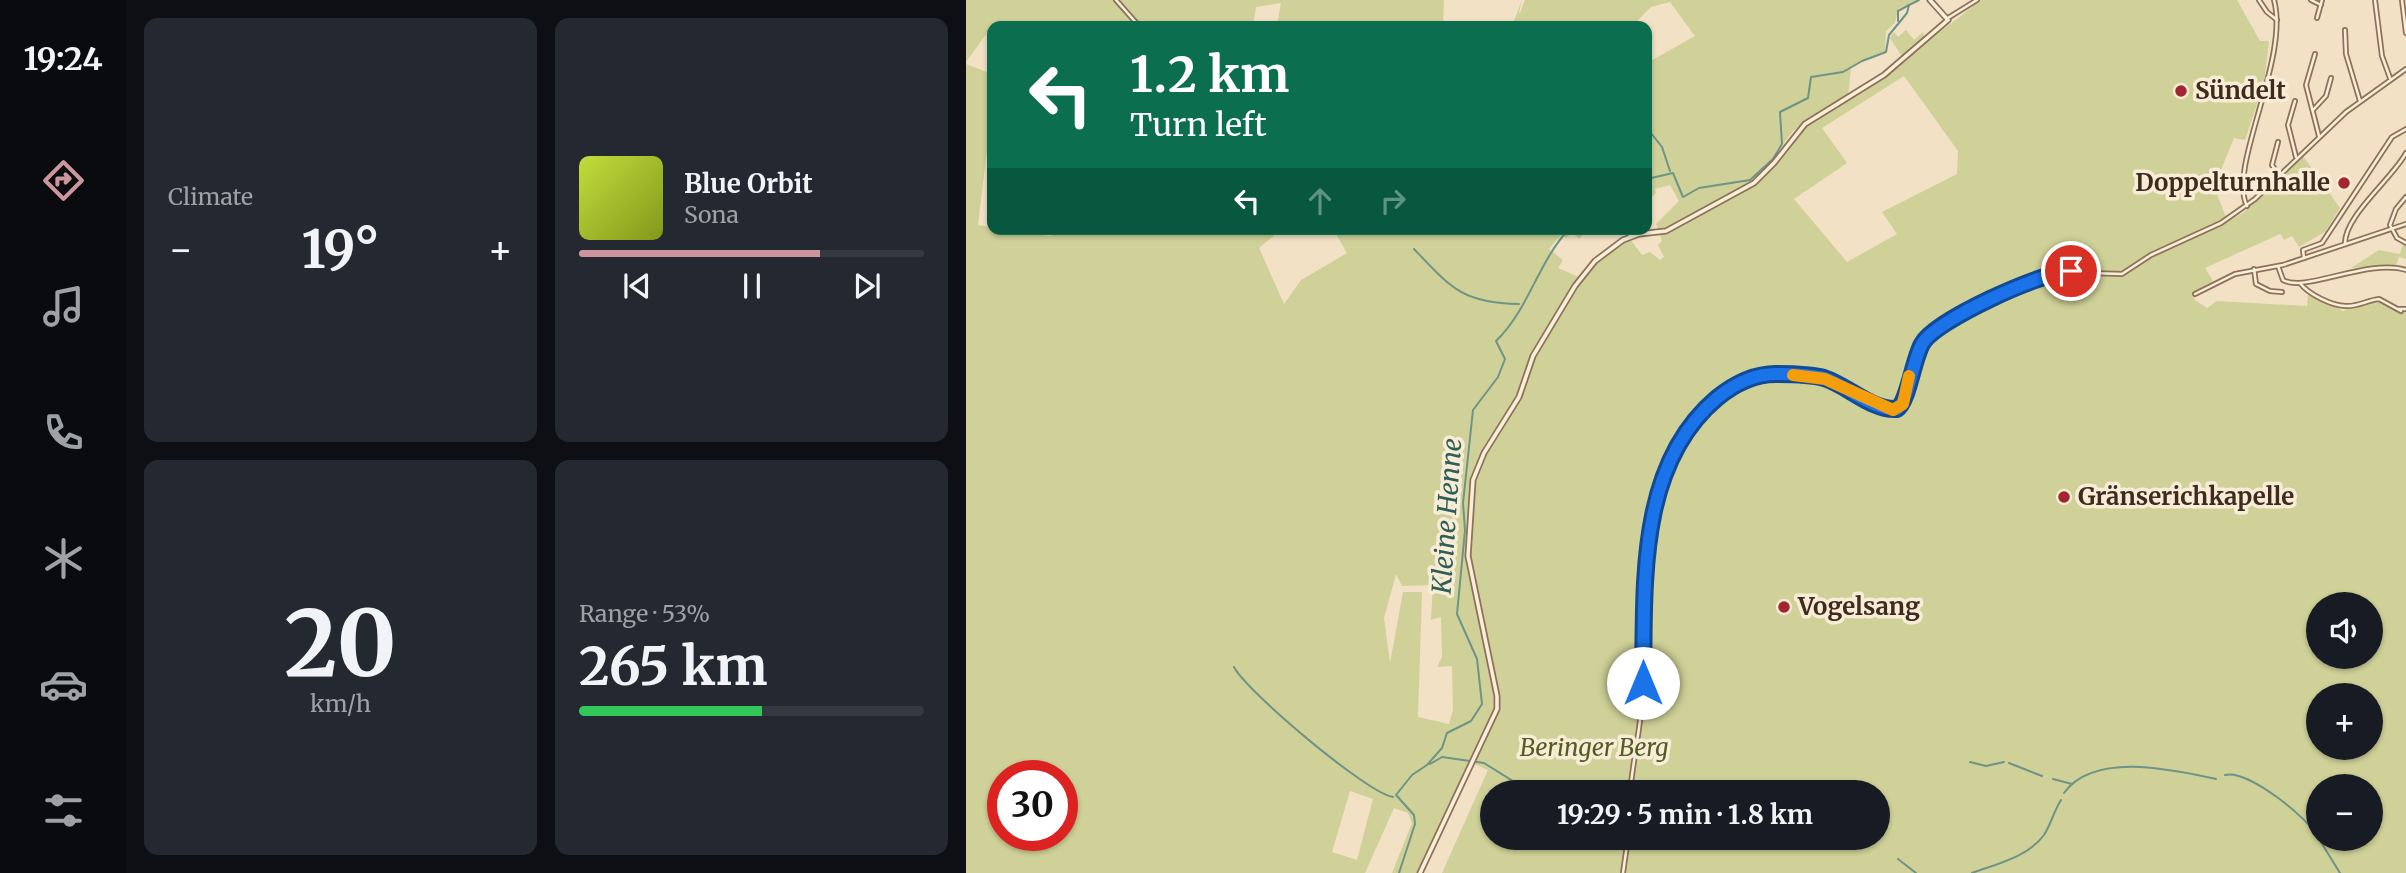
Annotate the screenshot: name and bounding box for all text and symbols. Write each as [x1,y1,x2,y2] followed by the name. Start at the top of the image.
[23,39,103,79] text: 19:24
[1130,44,1289,105] text: 1.2 km
[1015,49,1106,140] icon: left
[2195,75,2286,106] place label: Sündelt
[2173,83,2189,99] marker: Sündelt
[1130,105,1267,145] text: Turn left
[39,156,88,205] icon: directions
[684,167,813,200] text: Blue Orbit
[2135,167,2330,198] place label: Doppelturnhalle
[2336,175,2352,191] marker: Doppelturnhalle
[168,182,253,211] text: Climate
[1228,182,1266,220] icon: left
[1301,182,1339,220] icon: ahead
[1374,182,1412,220] icon: right
[684,200,739,229] text: Sona
[302,217,380,282] text: 19°
[168,226,193,273] text: −
[488,226,513,273] text: +
[2041,241,2101,301] pin
[2052,252,2090,290] icon: arrive
[618,267,656,305] icon: previous
[733,267,771,305] icon: pause
[848,267,886,305] icon: next
[39,282,88,331] icon: music
[39,408,88,457] icon: phone
[1425,437,1468,596] water label: Kleine Henne
[2078,481,2294,512] place label: Gränserichkapelle
[2056,489,2072,505] marker: Gränserichkapelle
[39,534,88,583] icon: climate
[284,586,397,701] text: 20
[1797,591,1920,622] place label: Vogelsang
[2306,592,2383,851] map controls
[2306,592,2383,669] button: sound
[579,599,710,628] text: Range · 53%
[1776,599,1792,615] marker: Vogelsang
[579,634,768,699] text: 265 km
[1606,646,1680,720] position arrow
[39,660,88,709] icon: car
[2306,683,2383,760] button: +
[310,689,371,718] text: km/h
[1520,732,1668,763] park label: Beringer Berg
[987,760,1078,851] speed limit sign: 30
[2306,774,2383,851] button: −
[39,786,88,835] icon: filters
[1557,798,1813,831] text: 19:29 · 5 min · 1.8 km

